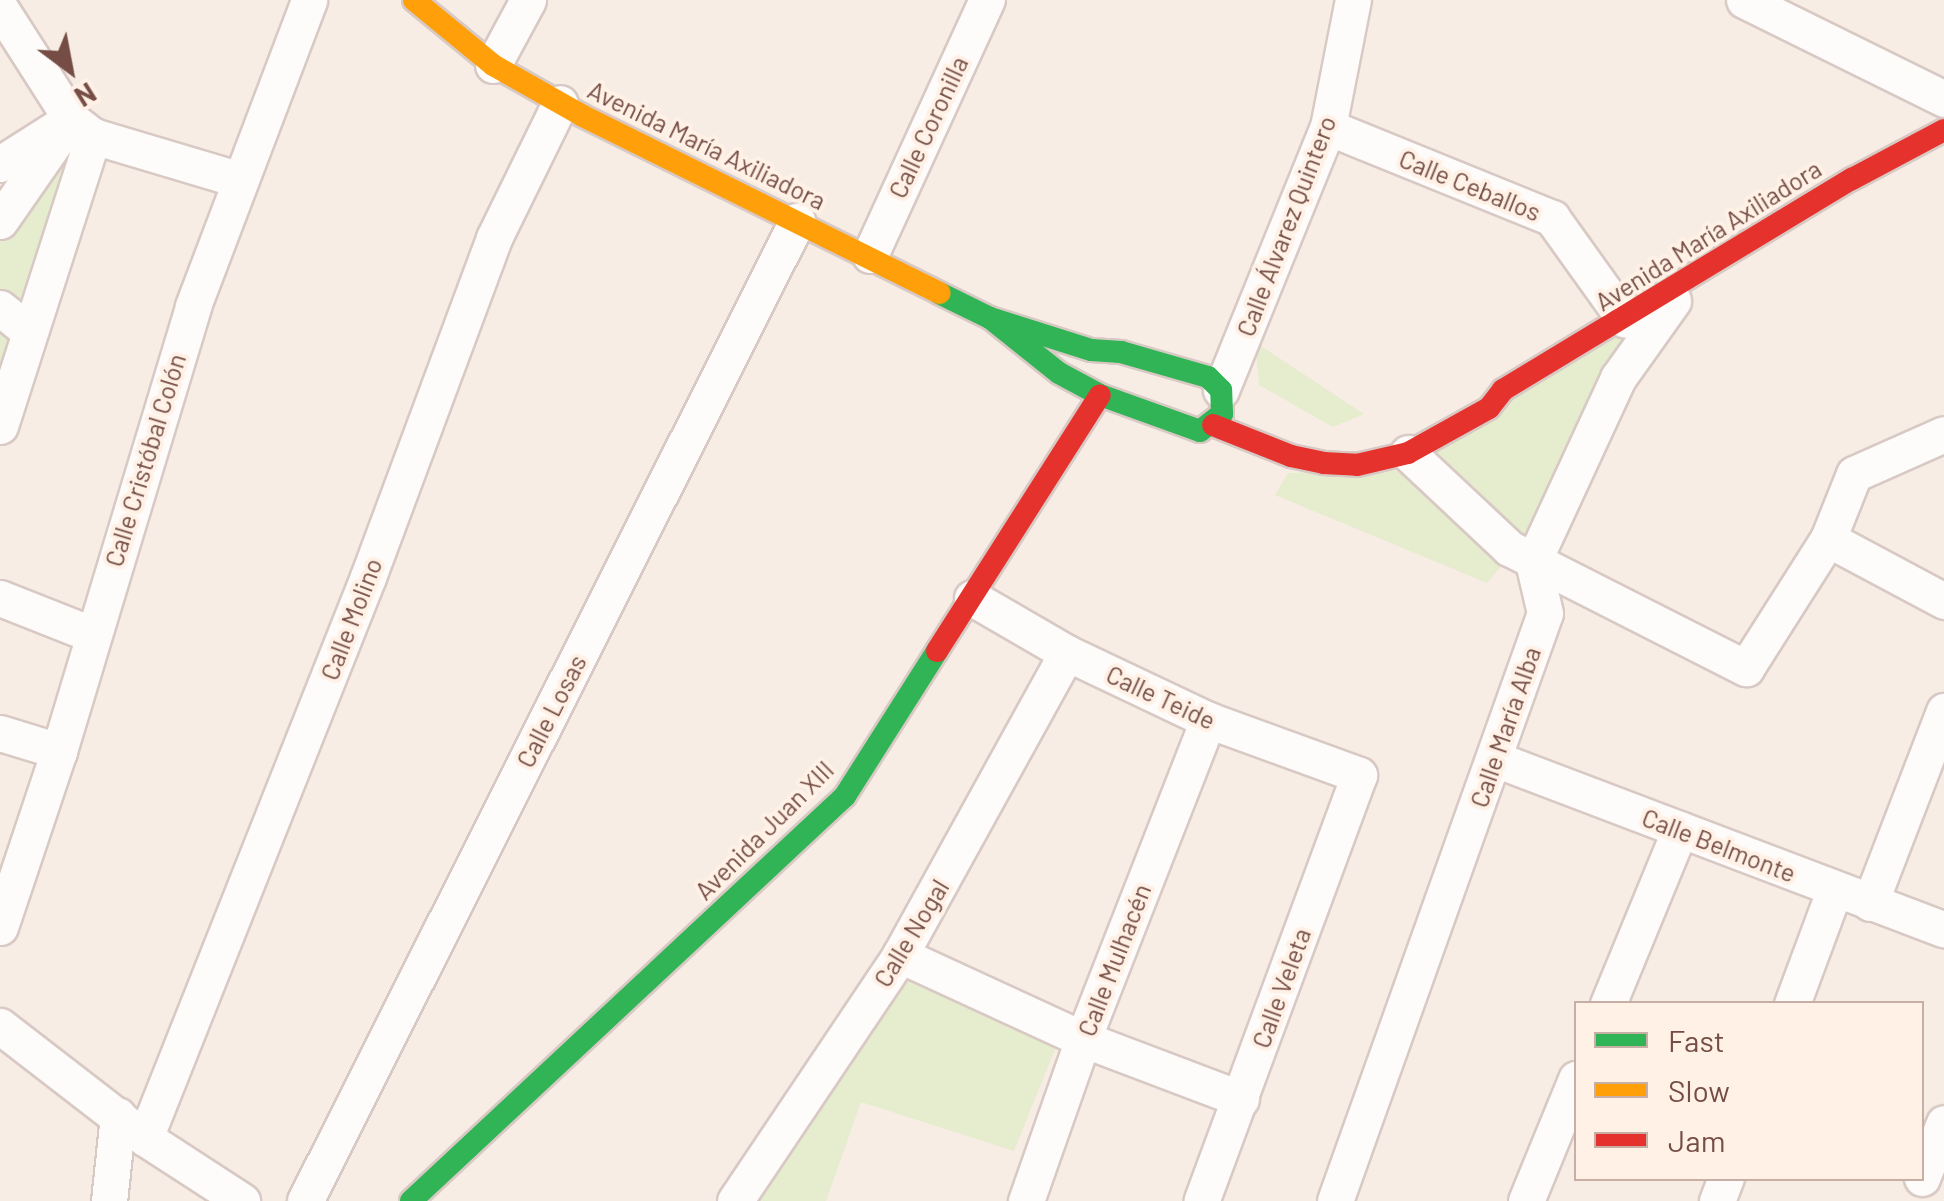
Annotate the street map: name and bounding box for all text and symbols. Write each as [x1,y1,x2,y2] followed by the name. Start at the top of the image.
[20,20,120,120] north arrow
[882,51,974,203] street label: Calle Coronilla
[583,74,831,216] street label: Avenida María Axiliadora
[69,76,103,115] text: N
[1230,112,1342,340] street label: Calle Álvarez Quintero
[1395,143,1545,227] street label: Calle Ceballos
[1589,153,1827,317] street label: Avenida María Axiliadora
[98,350,192,570] street label: Calle Cristóbal Colón
[314,554,388,684] street label: Calle Molino
[1464,643,1546,811] street label: Calle María Alba
[510,650,592,772] street label: Calle Losas
[1102,659,1220,735] street label: Calle Teide
[688,754,840,906] street label: Avenida Juan XIII
[1638,802,1800,888] street label: Calle Belmonte
[867,874,955,992] street label: Calle Nogal
[1071,880,1157,1040] street label: Calle Mulhacén
[1245,924,1317,1052] street label: Calle Veleta
[1574,1001,1924,1181] legend
[1668,1022,1725,1058] text: Fast
[1668,1072,1730,1108] text: Slow
[1668,1122,1725,1158] text: Jam

